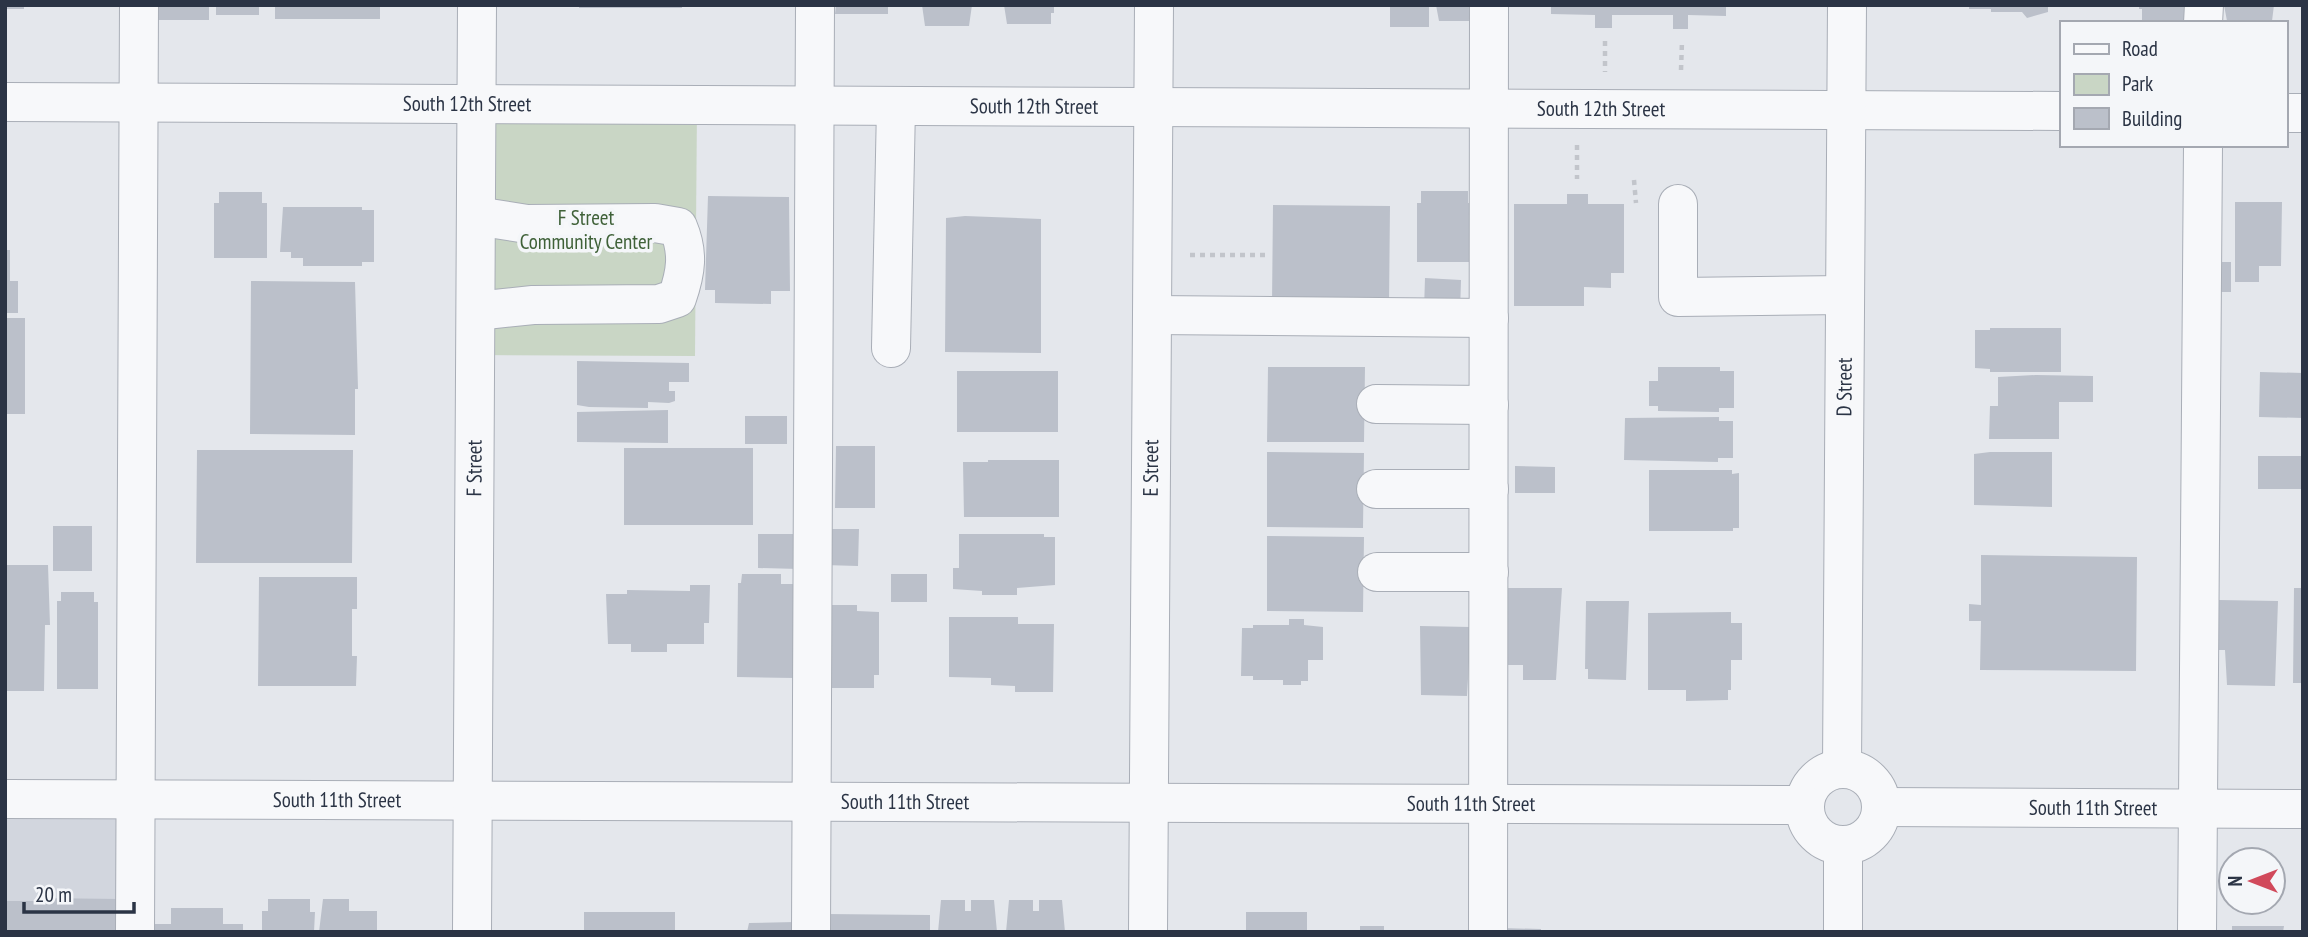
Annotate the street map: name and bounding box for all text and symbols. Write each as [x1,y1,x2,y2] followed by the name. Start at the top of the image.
[2060,21,2287,147] legend
[2122,35,2158,62] text: Road
[2122,70,2153,97] text: Park
[403,90,532,117] street label: South 12th Street
[970,92,1099,120] street label: South 12th Street
[1537,95,1666,122] street label: South 12th Street
[2122,105,2182,132] text: Building
[520,204,653,255] park label: F Street Community Center
[1830,357,1858,417] street label: D Street
[460,439,488,496] street label: F Street
[1137,439,1164,497] street label: E Street
[273,786,402,813] street label: South 11th Street
[841,788,970,815] street label: South 11th Street
[1407,790,1536,817] street label: South 11th Street
[2029,794,2158,821] street label: South 11th Street
[2217,846,2287,916] north arrow
[24,870,135,914] scale bar
[2223,876,2247,886] text: N
[35,881,72,908] text: 20 m

